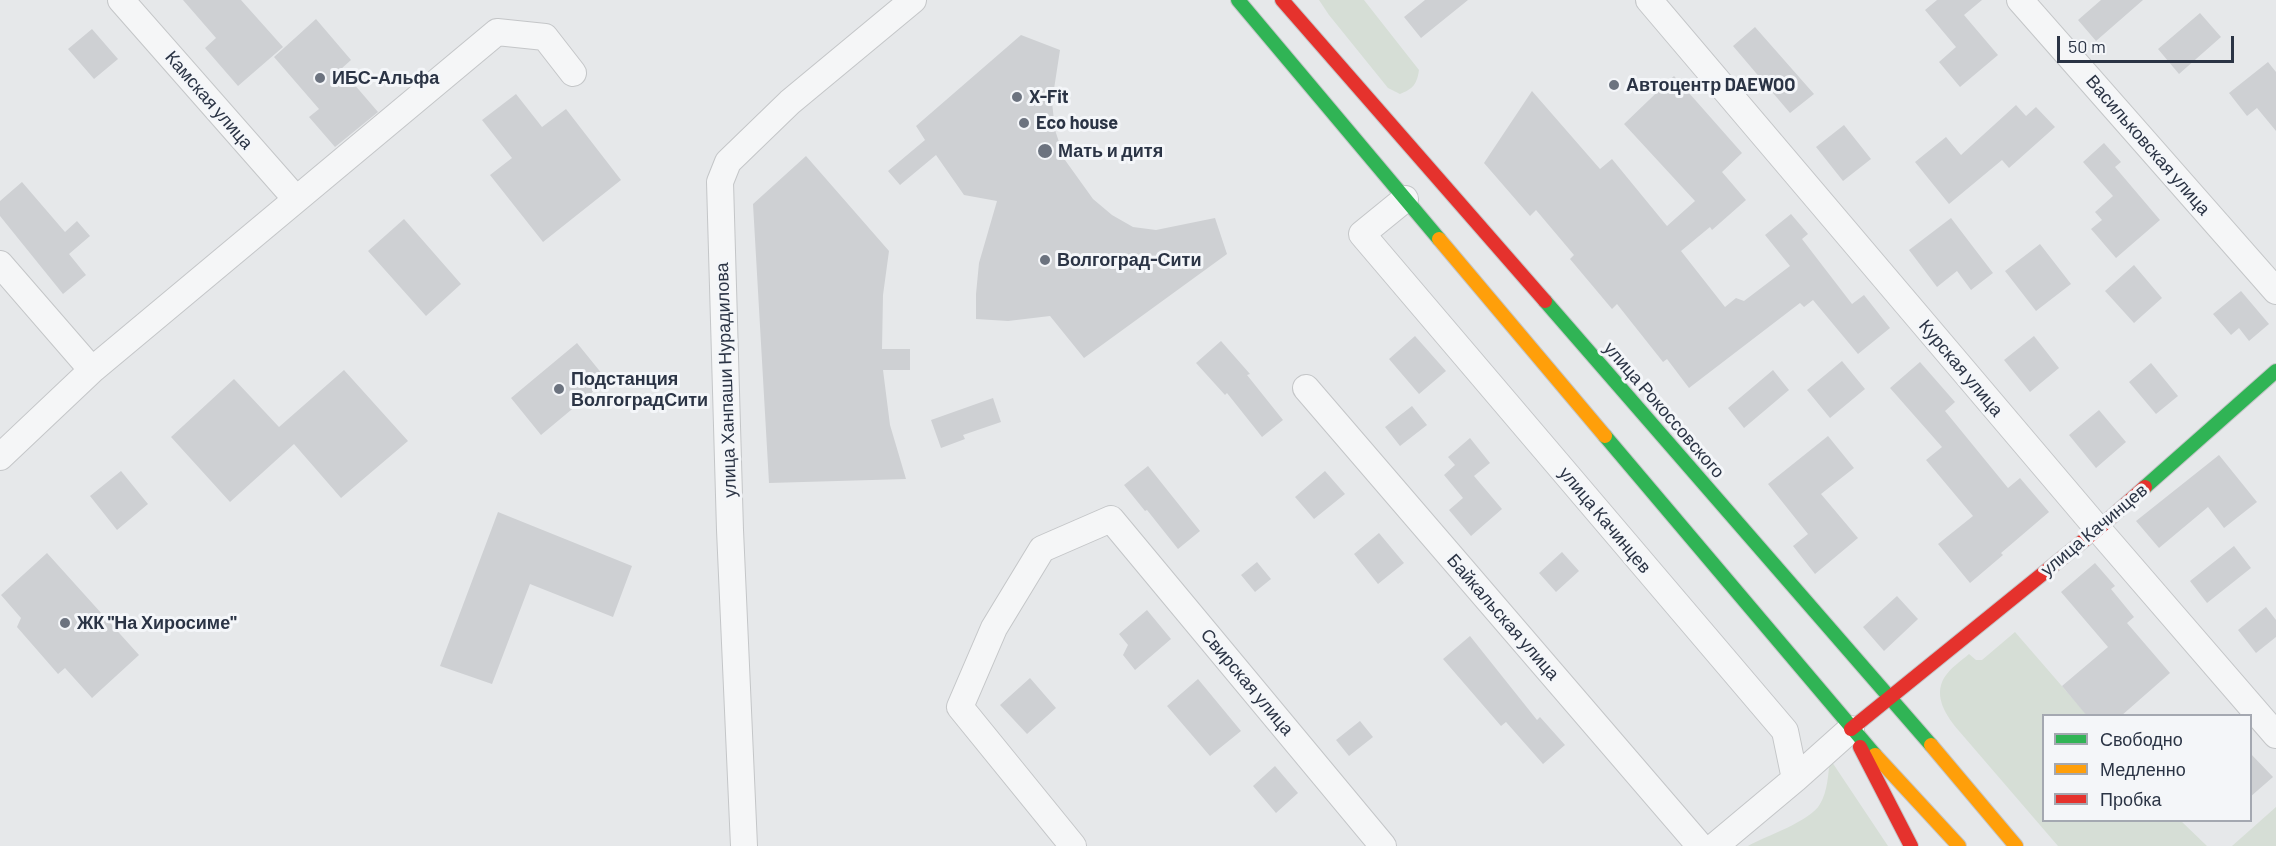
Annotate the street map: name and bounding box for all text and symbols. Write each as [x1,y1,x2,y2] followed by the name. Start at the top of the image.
[2060,24,2237,62] scale bar
[2068,35,2106,57] text: 50 m
[161,47,257,153] street label: Камская улица
[332,67,439,89] place label: ИБС-Альфа
[313,71,327,85] marker: ИБС-Альфа
[2081,71,2215,219] street label: Васильковская улица
[1626,74,1795,96] place label: Автоцентр DAEWOO
[1607,78,1621,92] marker: Автоцентр DAEWOO
[1029,86,1069,108] place label: X-Fit
[1010,90,1024,104] marker: X-Fit
[1036,112,1118,134] place label: Eco house
[1017,116,1031,130] marker: Eco house
[1058,140,1163,162] place label: Мать и дитя
[1036,142,1054,160] marker: Мать и дитя
[1057,249,1201,271] place label: Волгоград-Сити
[1038,253,1052,267] marker: Волгоград-Сити
[711,262,741,498] street label: улица Ханпаши Нурадилова
[1914,315,2008,421] street label: Курская улица
[1599,338,1729,482] street label: улица Рокоссовского
[571,368,708,410] place label: Подстанция ВолгоградСити
[552,382,566,396] marker: Подстанция ВолгоградСити
[1554,462,1656,578] street label: улица Качинцев
[2036,479,2152,581] street label: улица Качинцев
[1442,549,1564,685] street label: Байкальская улица
[77,612,237,634] place label: ЖК "На Хиросиме"
[58,616,72,630] marker: ЖК "На Хиросиме"
[1196,624,1298,740] street label: Свирская улица
[2042,714,2252,822] legend
[2100,728,2183,750] text: Свободно
[2100,758,2186,780] text: Медленно
[2100,788,2162,810] text: Пробка

